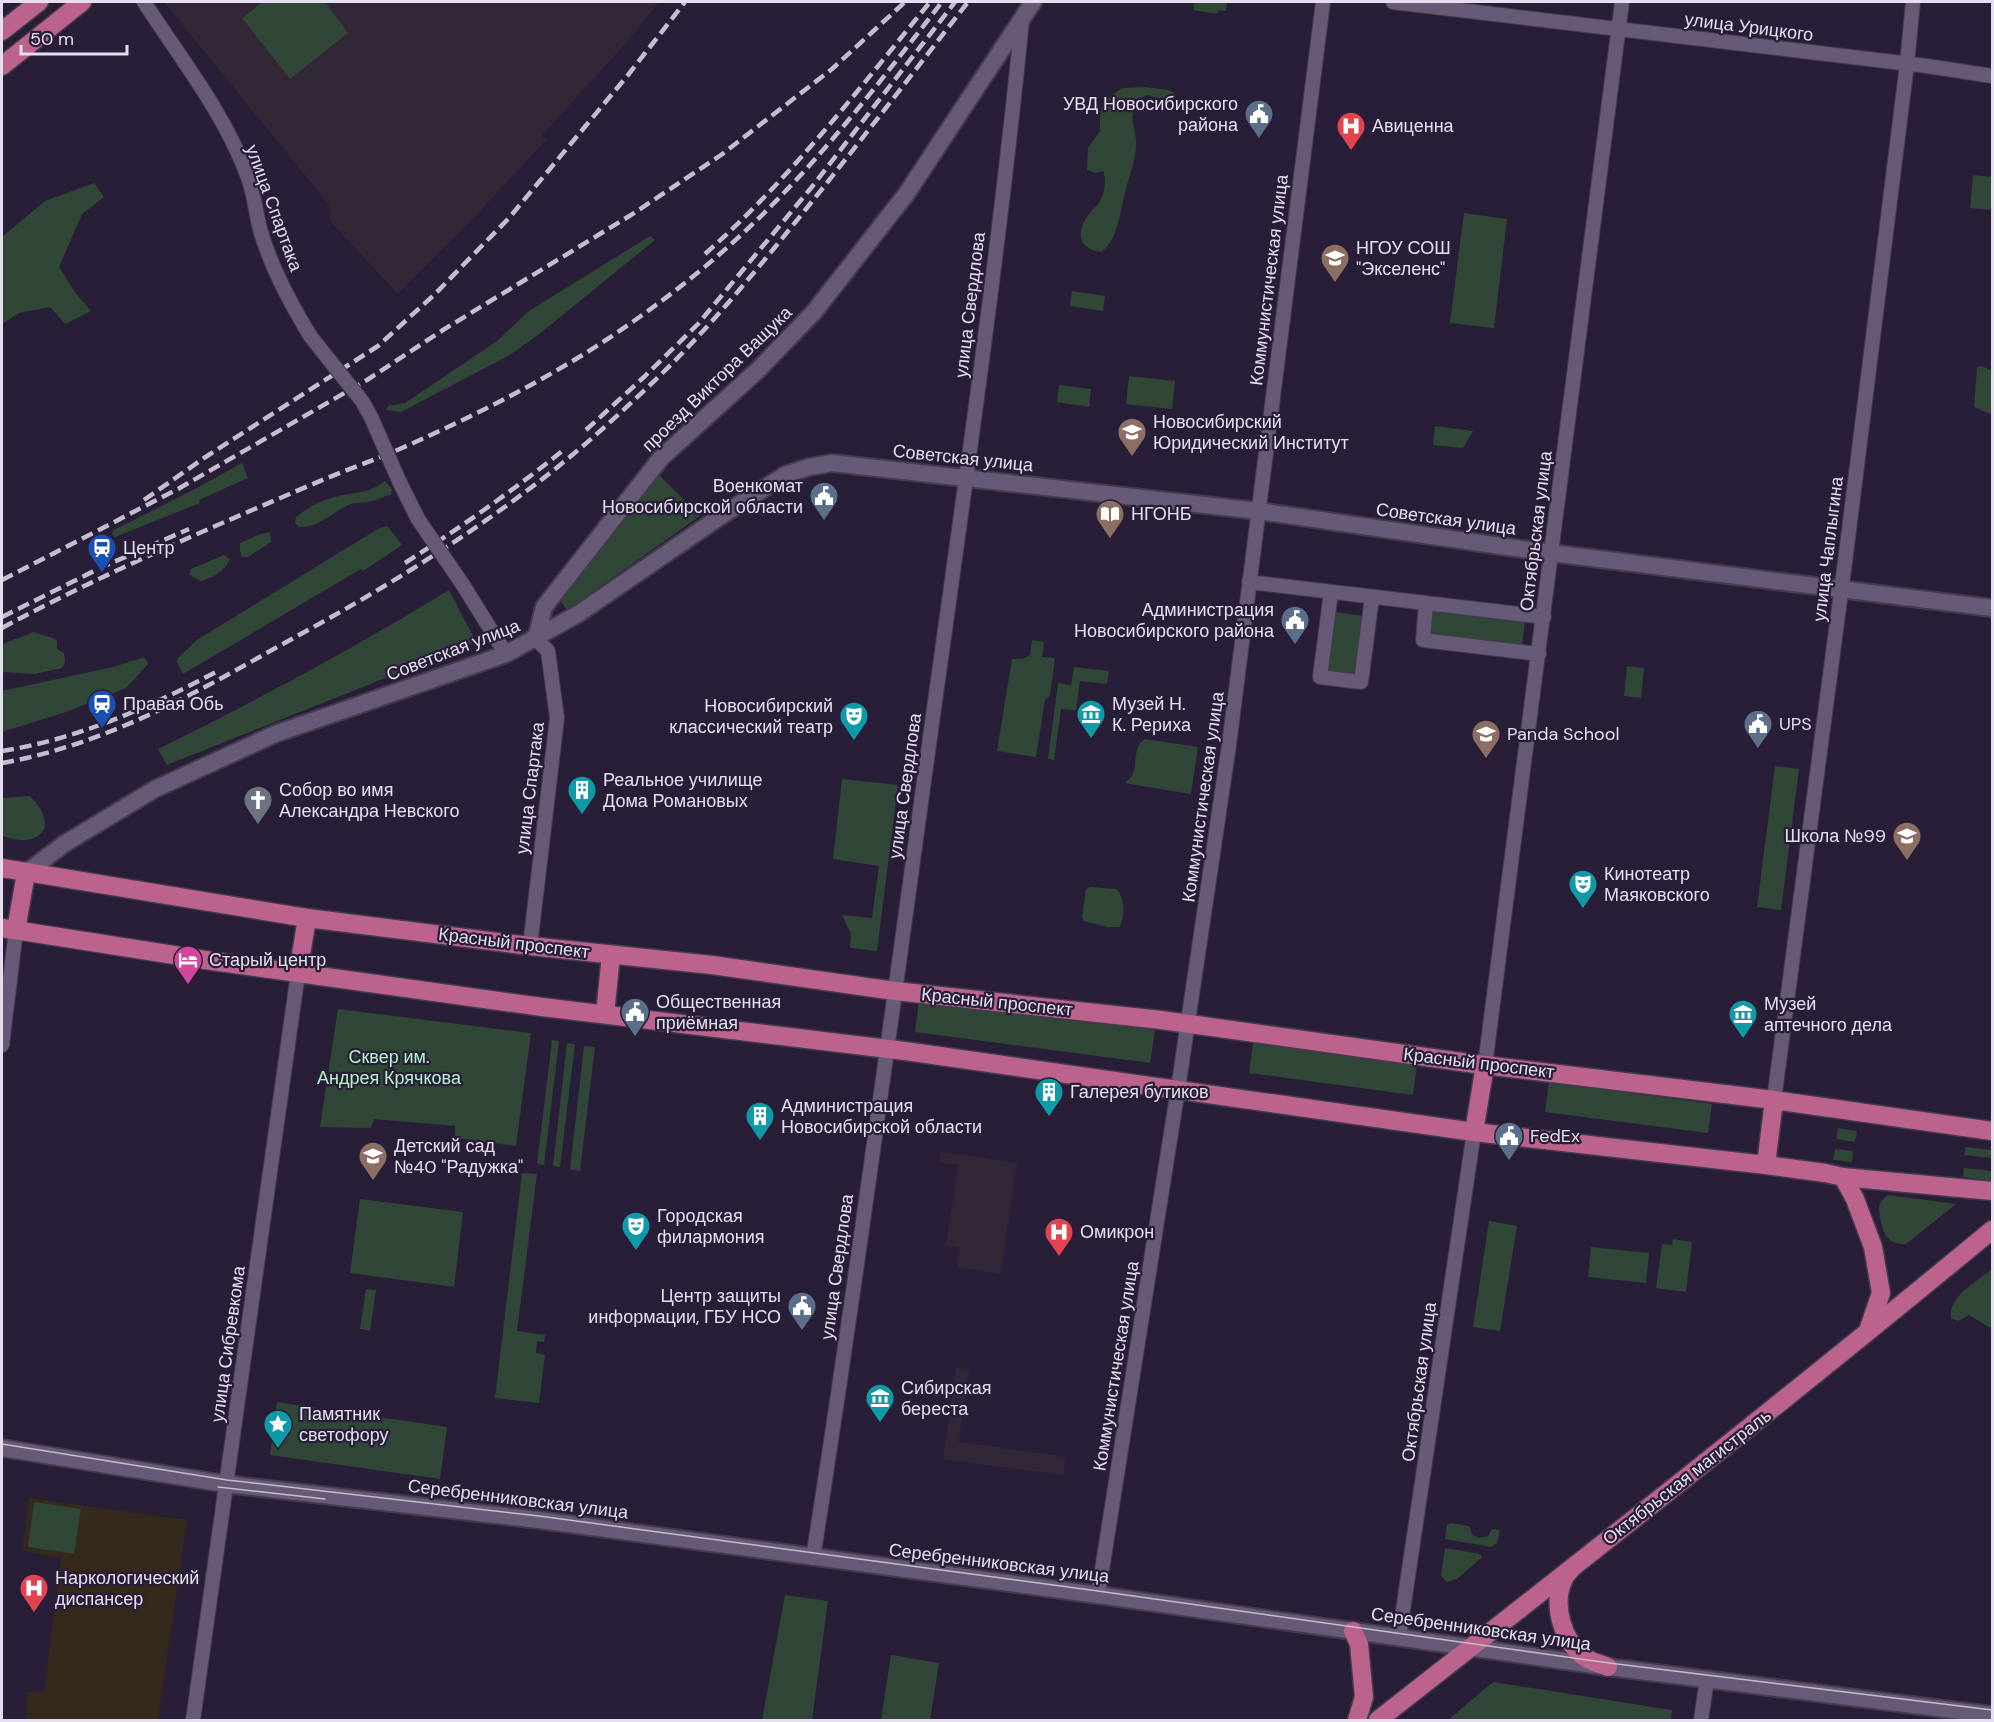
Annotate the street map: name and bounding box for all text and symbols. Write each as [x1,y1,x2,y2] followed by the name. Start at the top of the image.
[1683,7,1815,47] street label: улица Урицкого
[21,18,128,56] scale bar
[30,27,74,51] text: 50 m
[1063,92,1239,137] place label: УВД Новосибирского района
[1243,98,1275,140] public building icon: УВД Новосибирского района
[1335,110,1367,152] hospital icon: Авиценна
[1372,114,1455,138] place label: Авиценна
[240,141,308,276] street label: улица Спартака
[1244,172,1294,387] street label: Коммунистическая улица
[949,230,991,379] street label: улица Свердлова
[1356,236,1451,281] place label: НГОУ СОШ "Экселенс"
[1319,242,1351,284] school or university icon: НГОУ СОШ "Экселенс"
[637,300,798,457] street label: проезд Виктора Ващука
[1153,410,1349,455] place label: Новосибирский Юридический Институт
[1116,416,1148,458] school or university icon: Новосибирский Юридический Институт
[892,439,1035,477] street label: Советская улица
[1514,449,1558,612] street label: Октябрьская улица
[602,474,803,519] place label: Военкомат Новосибирской области
[1807,474,1849,623] street label: улица Чаплыгина
[808,480,840,522] public building icon: Военкомат Новосибирской области
[1374,497,1519,541] street label: Советская улица
[1094,498,1126,540] library icon: НГОНБ
[1131,502,1192,526] place label: НГОНБ
[86,532,118,574] station icon: Центр
[123,536,175,560] place label: Центр
[1074,598,1275,643] place label: Администрация Новосибирского района
[1279,604,1311,646] public building icon: Администрация Новосибирского района
[383,613,524,686] street label: Советская улица
[86,688,118,730] station icon: Правая Обь
[1176,689,1230,904] street label: Коммунистическая улица
[123,692,224,716] place label: Правая Обь
[1112,692,1192,737] place label: Музей Н. К. Рериха
[669,694,833,739] place label: Новосибирский классический театр
[1075,698,1107,740] museum icon: Музей Н. К. Рериха
[838,700,870,742] theatre icon: Новосибирский классический театр
[1742,708,1774,750] public building icon: UPS
[883,711,927,860] street label: улица Свердлова
[1779,712,1812,736] place label: UPS
[1470,718,1502,760] school or university icon: Panda School
[510,720,550,855] street label: улица Спартака
[1507,722,1619,746] place label: Panda School
[603,768,762,813] place label: Реальное училище Дома Романовых
[566,774,598,816] building icon: Реальное училище Дома Романовых
[279,778,460,823] place label: Собор во имя Александра Невского
[242,784,274,826] church icon: Собор во имя Александра Невского
[1891,820,1923,862] school or university icon: Школа №99
[1785,824,1886,848] place label: Школа №99
[1604,862,1710,907] place label: Кинотеатр Маяковского
[1567,868,1599,910] theatre icon: Кинотеатр Маяковского
[437,922,591,964] street label: Красный проспект
[172,944,204,986] hotel icon: Старый центр
[209,948,326,972] place label: Старый центр
[920,982,1074,1022] street label: Красный проспект
[656,990,781,1035] place label: Общественная приёмная
[1764,992,1893,1037] place label: Музей аптечного дела
[619,996,651,1038] public building icon: Общественная приёмная
[1727,998,1759,1040] museum icon: Музей аптечного дела
[1402,1042,1556,1084] street label: Красный проспект
[317,1045,462,1090] park label: Сквер им. Андрея Крячкова
[1033,1076,1065,1118] building icon: Галерея бутиков
[1070,1080,1209,1104] place label: Галерея бутиков
[781,1094,982,1139] place label: Администрация Новосибирской области
[744,1100,776,1142] building icon: Администрация Новосибирской области
[1493,1120,1525,1162] public building icon: FedEx
[1530,1124,1580,1148] place label: FedEx
[394,1134,523,1179] place label: Детский сад №40 "Радужка"
[357,1140,389,1182] school or university icon: Детский сад №40 "Радужка"
[815,1192,859,1341] street label: улица Свердлова
[657,1204,765,1249] place label: Городская филармония
[620,1210,652,1252] theatre icon: Городская филармония
[1043,1216,1075,1258] hospital icon: Омикрон
[1080,1220,1154,1244] place label: Омикрон
[1088,1258,1145,1473] street label: Коммунистическая улица
[205,1263,251,1424] street label: улица Сибревкома
[588,1284,781,1329] place label: Центр защиты информации, ГБУ НСО
[786,1290,818,1332] public building icon: Центр защиты информации, ГБУ НСО
[1396,1300,1442,1463] street label: Октябрьская улица
[901,1376,991,1421] place label: Сибирская береста
[864,1382,896,1424] museum icon: Сибирская береста
[299,1402,388,1447] place label: Памятник светофору
[1598,1404,1776,1550] street label: Октябрьская магистраль
[262,1408,294,1450] place icon: Памятник светофору
[406,1474,631,1525] street label: Серебренниковская улица
[887,1538,1112,1589] street label: Серебренниковская улица
[55,1566,199,1611] place label: Наркологический диспансер
[18,1572,50,1614] hospital icon: Наркологический диспансер
[1369,1602,1593,1656] street label: Серебренниковская улица

